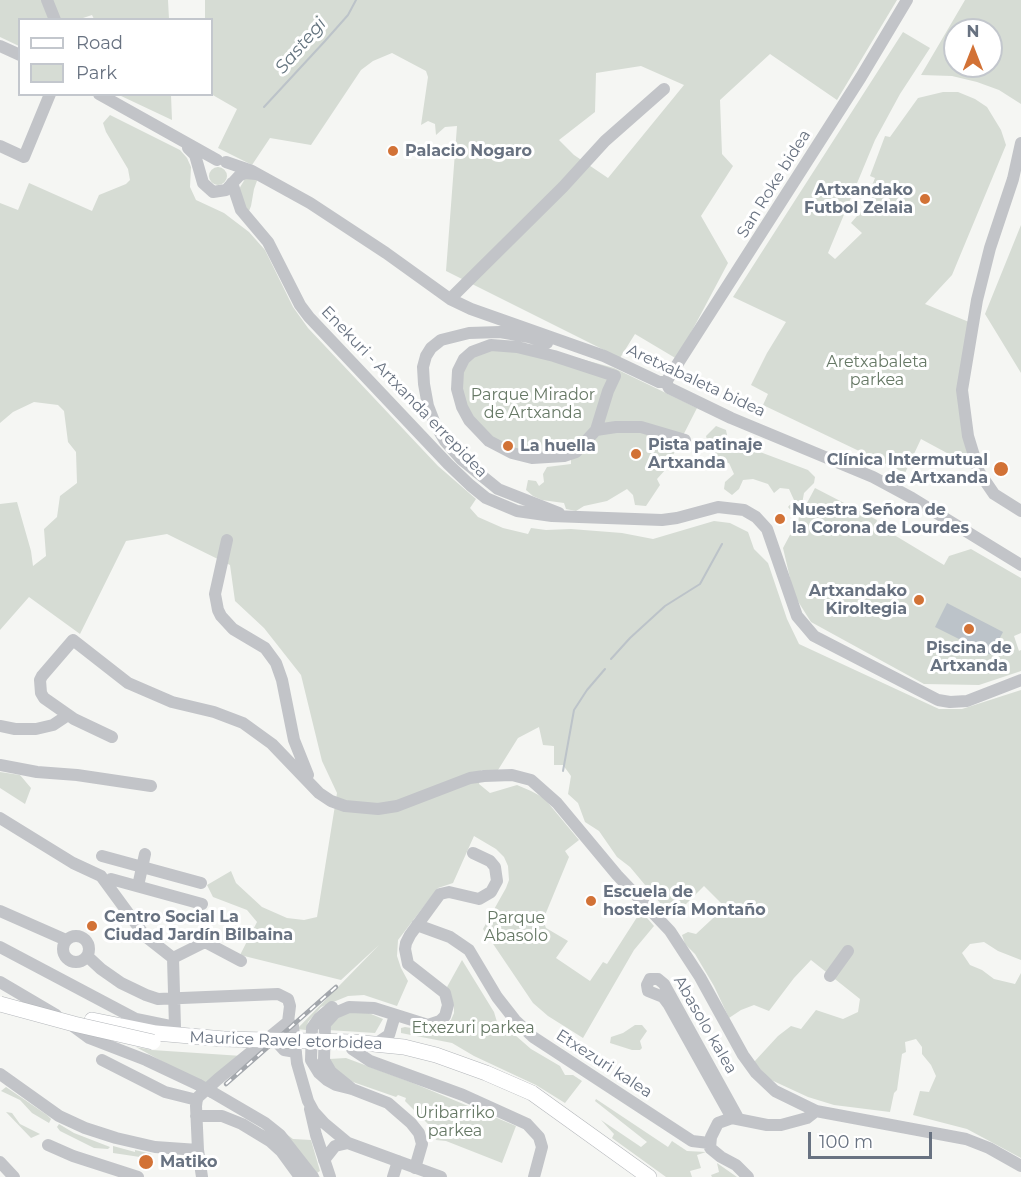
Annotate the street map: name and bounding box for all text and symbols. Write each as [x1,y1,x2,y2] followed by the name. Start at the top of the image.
[271,14,331,78] water label: Sastegi
[18,18,213,96] legend
[943,18,1003,78] north arrow
[967,22,979,41] text: N
[76,32,123,54] text: Road
[76,62,117,84] text: Park
[733,126,815,242] street label: San Roke bidea
[405,141,532,161] place label: Palacio Nogaro
[386,144,400,158] marker: Palacio Nogaro
[804,180,913,218] place label: Artxandako Futbol Zelaia
[918,192,932,206] marker: Artxandako Futbol Zelaia
[317,302,491,482] street label: Enekuri - Artxanda errepidea
[624,340,768,422] street label: Aretxabaleta bidea
[826,352,928,390] park label: Aretxabaleta parkea
[471,385,595,423] park label: Parque Mirador de Artxanda
[648,435,763,473] place label: Pista patinaje Artxanda
[520,436,596,456] place label: La huella
[501,439,515,453] marker: La huella
[629,447,643,461] marker: Pista patinaje Artxanda
[827,450,988,488] place label: Clínica Intermutual de Artxanda
[992,460,1010,478] marker: Clínica Intermutual de Artxanda
[792,500,969,538] place label: Nuestra Señora de la Corona de Lourdes
[773,512,787,526] marker: Nuestra Señora de la Corona de Lourdes
[809,581,907,619] place label: Artxandako Kiroltegia
[912,593,926,607] marker: Artxandako Kiroltegia
[962,622,976,636] marker: Piscina de Artxanda
[926,638,1012,676] place label: Piscina de Artxanda
[603,882,766,920] place label: Escuela de hostelería Montaño
[584,894,598,908] marker: Escuela de hostelería Montaño
[104,907,293,945] place label: Centro Social La Ciudad Jardín Bilbaina
[484,908,548,946] park label: Parque Abasolo
[85,919,99,933] marker: Centro Social La Ciudad Jardín Bilbaina
[669,973,741,1077] street label: Abasolo kalea
[411,1018,535,1038] park label: Etxezuri parkea
[552,1026,656,1102] street label: Etxezuri kalea
[189,1028,383,1054] street label: Maurice Ravel etorbidea
[415,1103,495,1141] park label: Uribarriko parkea
[811,1120,936,1158] scale bar
[819,1131,873,1153] text: 100 m
[160,1152,218,1172] place label: Matiko
[137,1153,155,1171] marker: Matiko

